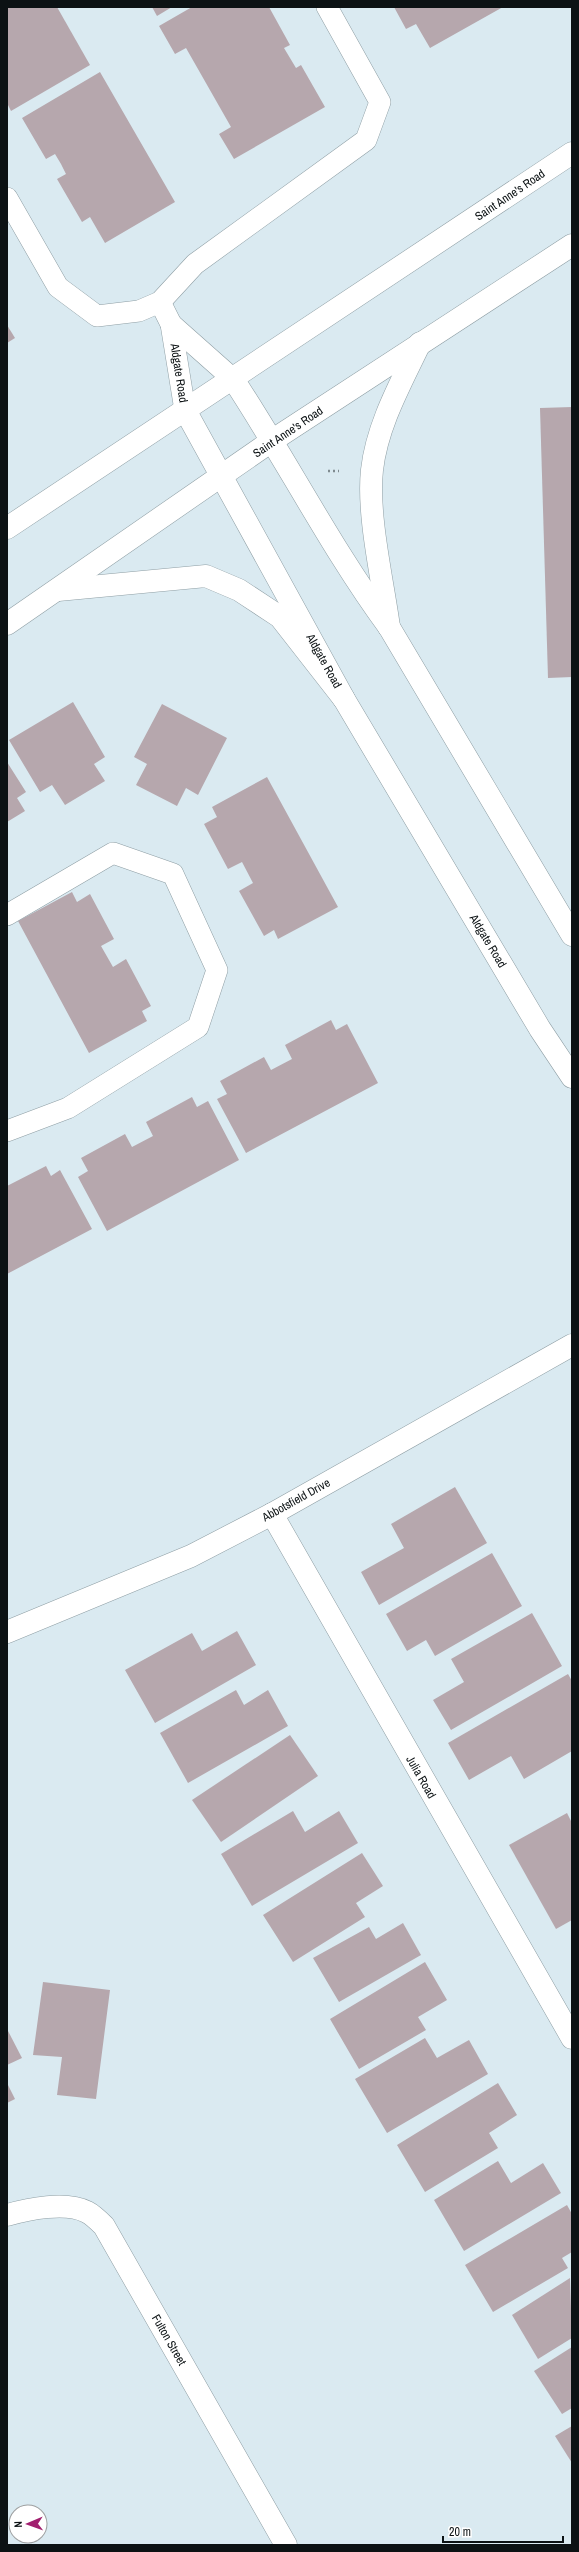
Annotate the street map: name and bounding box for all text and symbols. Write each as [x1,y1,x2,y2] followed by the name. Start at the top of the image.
[472,166,548,224] street label: Saint Anne's Road
[166,341,192,404] street label: Aldgate Road
[250,403,326,461] street label: Saint Anne's Road
[302,630,345,691] street label: Aldgate Road
[465,910,510,971] street label: Aldgate Road
[258,1475,333,1526] street label: Abbotsfield Drive
[402,1753,440,1801] street label: Julia Road
[148,2312,190,2369] street label: Fulton Street
[8,2504,48,2544] north arrow
[443,2518,563,2544] scale bar
[11,2521,25,2528] text: N
[449,2524,471,2540] text: 20 m

